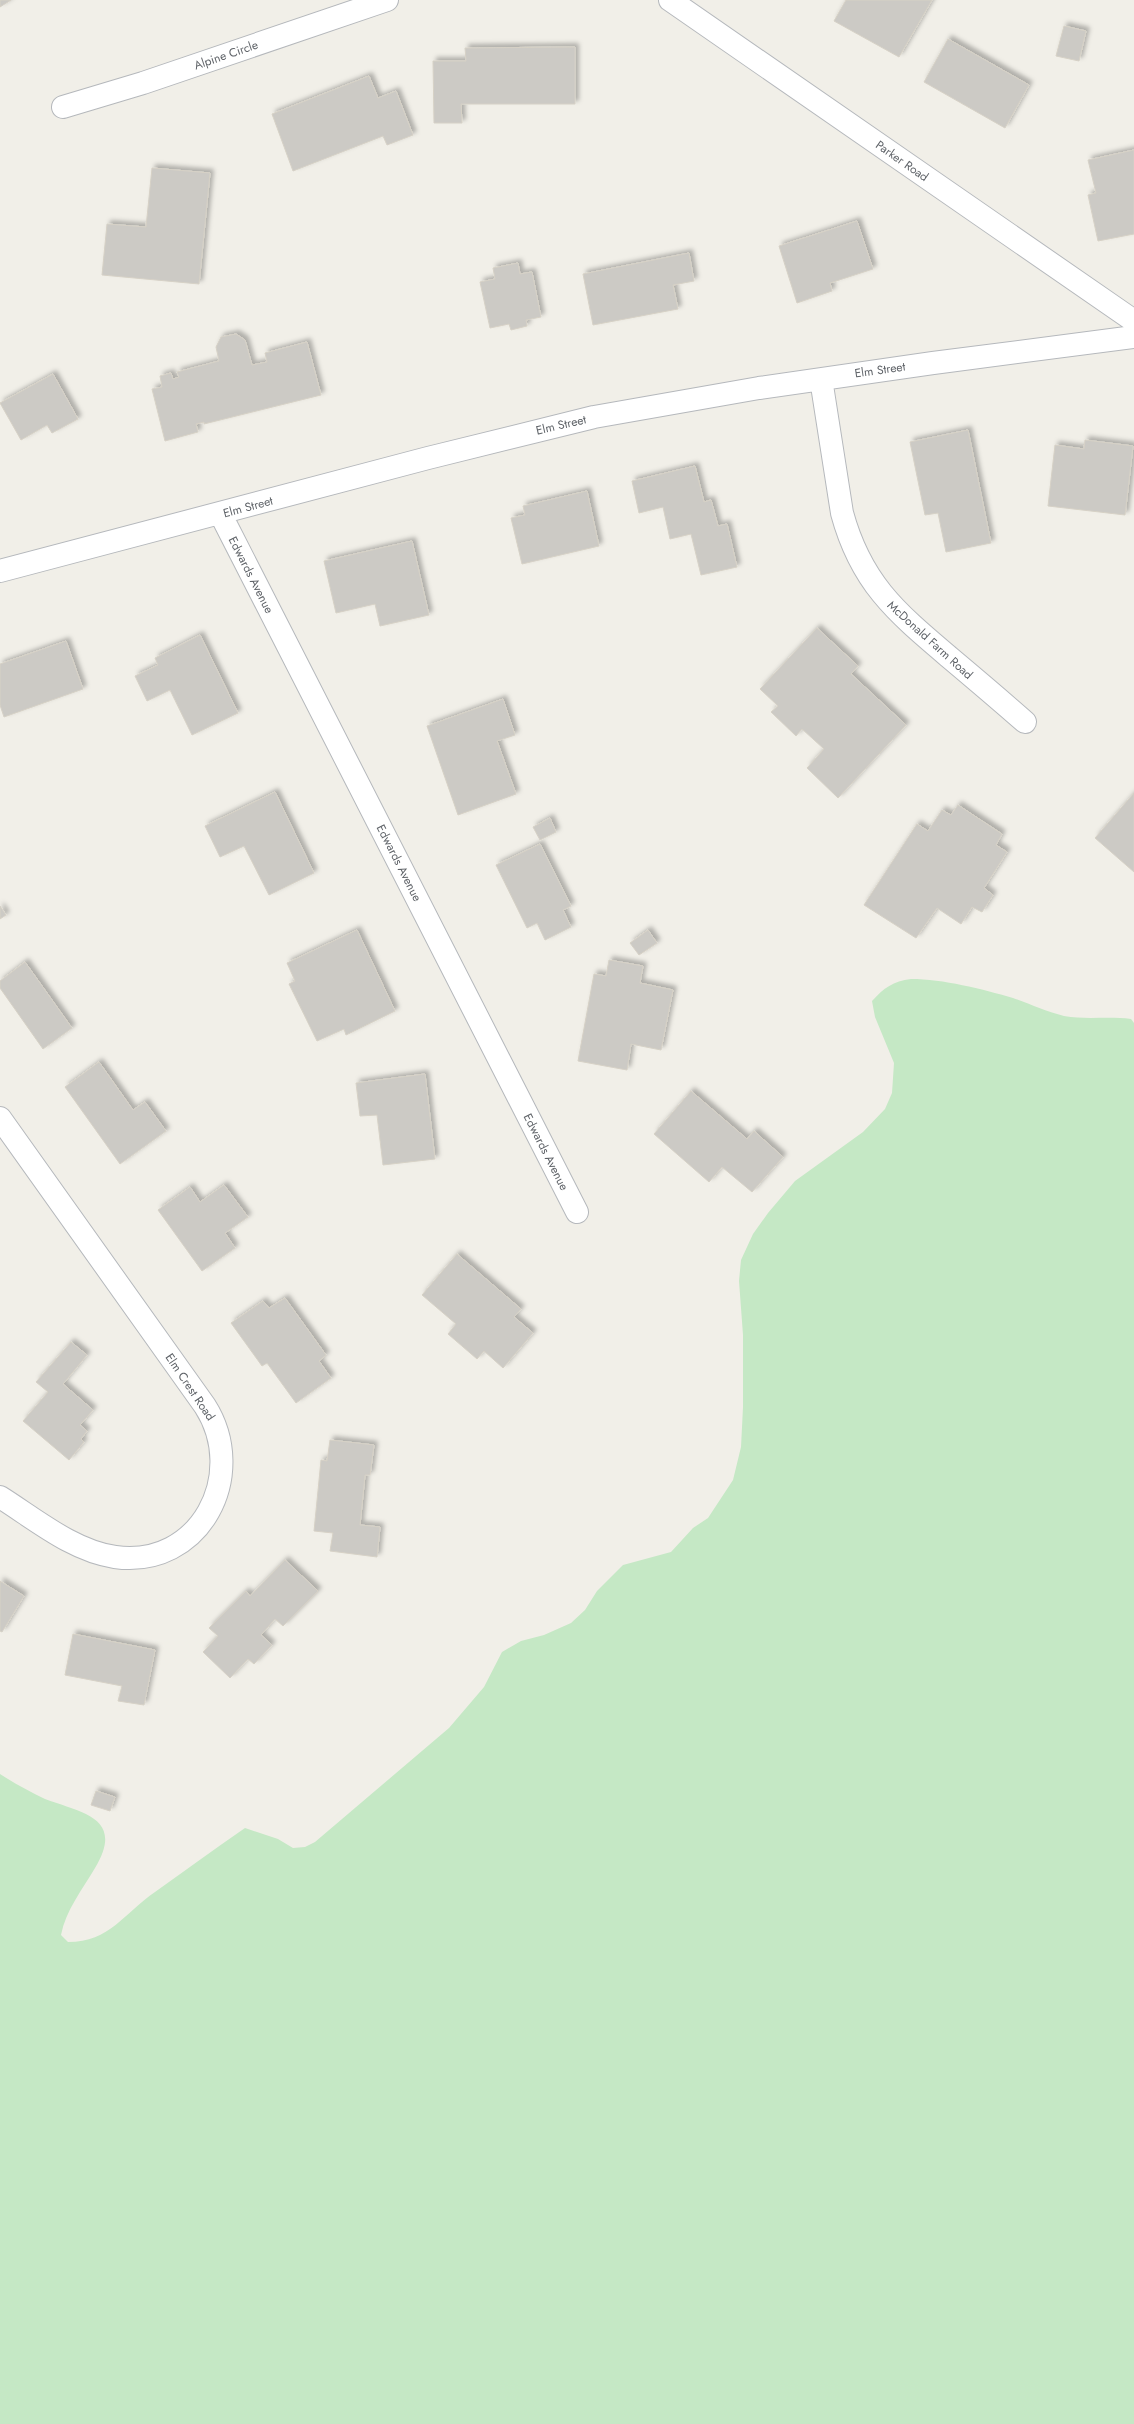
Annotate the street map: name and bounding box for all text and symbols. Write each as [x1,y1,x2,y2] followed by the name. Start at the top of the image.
[192,36,260,74] street label: Alpine Circle
[872,136,932,186] street label: Parker Road
[854,358,907,382] street label: Elm Street
[534,410,588,440] street label: Elm Street
[221,492,275,522] street label: Elm Street
[224,533,278,617] street label: Edwards Avenue
[883,597,977,683] street label: McDonald Farm Road
[372,821,426,905] street label: Edwards Avenue
[519,1110,573,1194] street label: Edwards Avenue
[161,1350,219,1424] street label: Elm Crest Road

